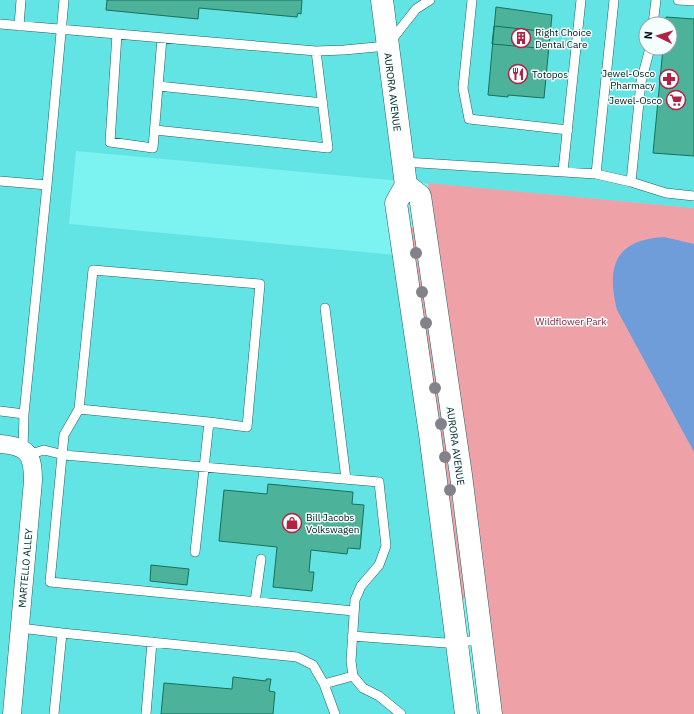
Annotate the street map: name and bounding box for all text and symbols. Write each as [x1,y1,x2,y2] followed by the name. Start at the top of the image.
[638,16,678,56] north arrow
[535,26,592,51] place label: Right Choice Dental Care
[510,27,532,49] building icon: Right Choice Dental Care
[641,31,655,40] text: N
[381,52,404,132] street label: AURORA AVENUE
[507,63,529,85] restaurant icon: Totopos
[602,67,655,92] place label: Jewel-Osco Pharmacy
[532,68,568,81] place label: Totopos
[658,68,680,90] pharmacy icon: Jewel-Osco Pharmacy
[665,89,687,111] supermarket icon: Jewel-Osco
[609,94,662,107] place label: Jewel-Osco
[536,315,607,328] park label: Wildflower Park
[444,406,467,486] street label: AURORA AVENUE
[306,511,359,536] place label: Bill Jacobs Volkswagen
[281,512,303,534] shop icon: Bill Jacobs Volkswagen
[16,528,35,608] street label: MARTELLO ALLEY

